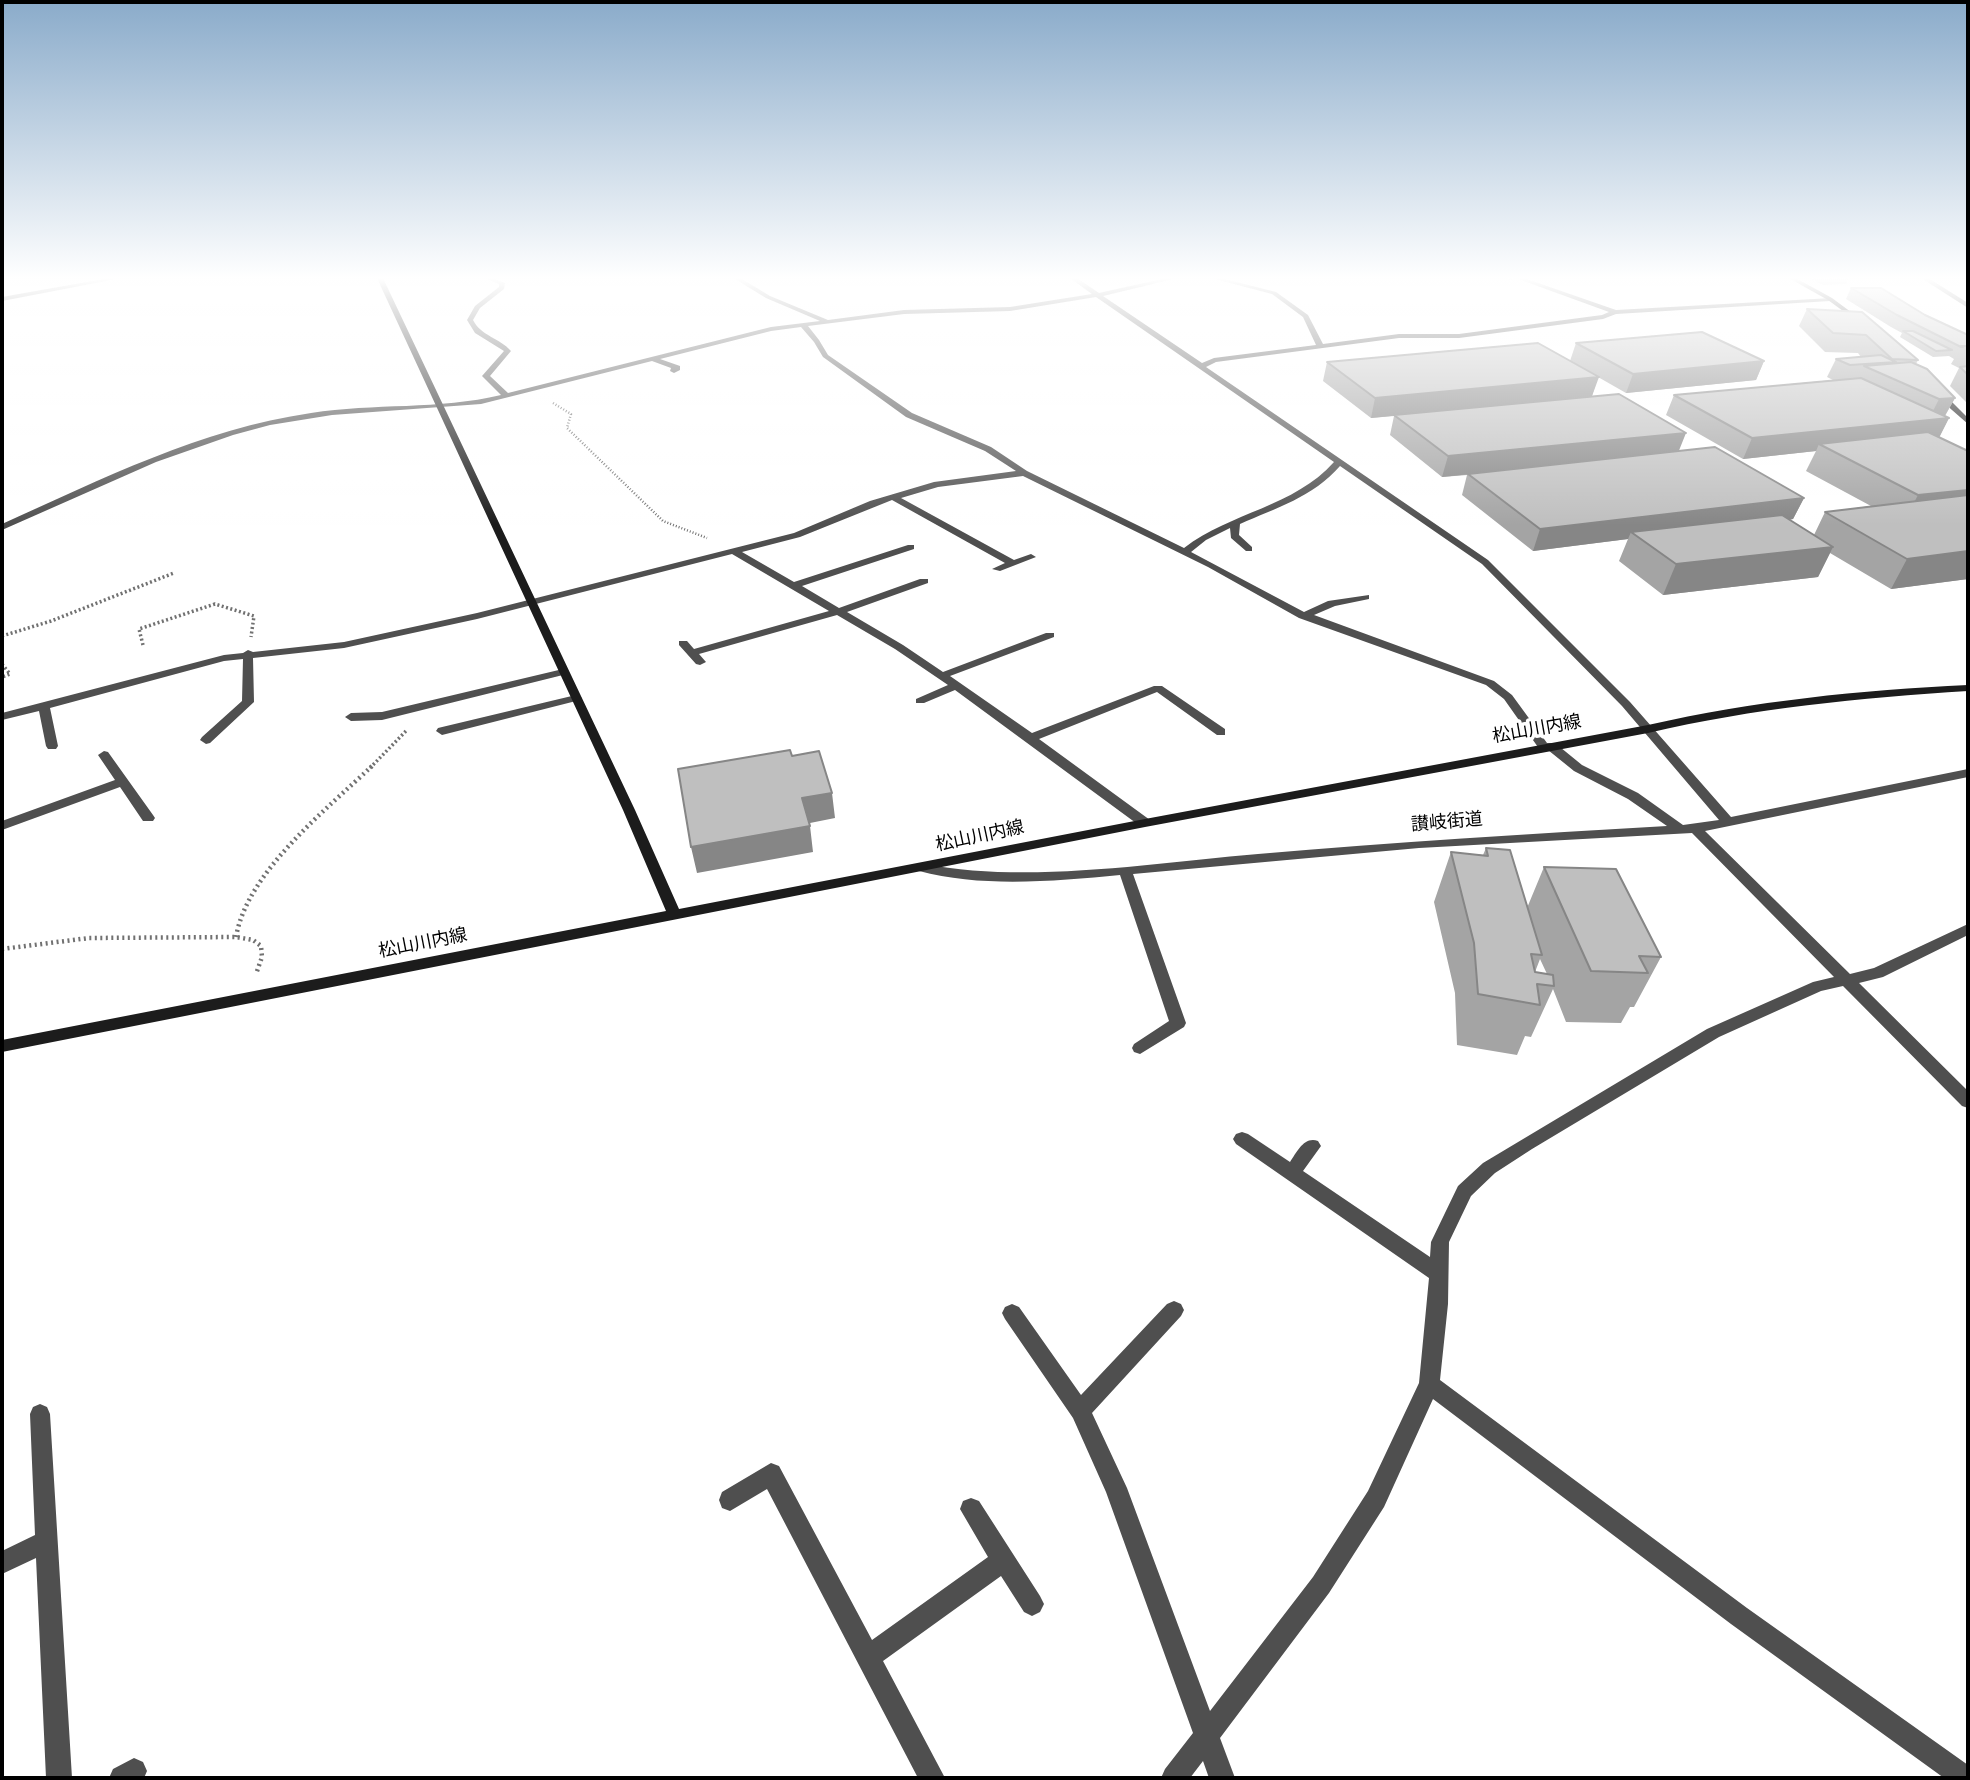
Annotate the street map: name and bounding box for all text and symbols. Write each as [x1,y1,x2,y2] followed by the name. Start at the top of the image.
[1491,712,1583,748] street label: 松山川内線
[1410,809,1484,837] street label: 讃岐街道
[934,817,1026,857] street label: 松山川内線
[377,925,469,963] street label: 松山川内線

